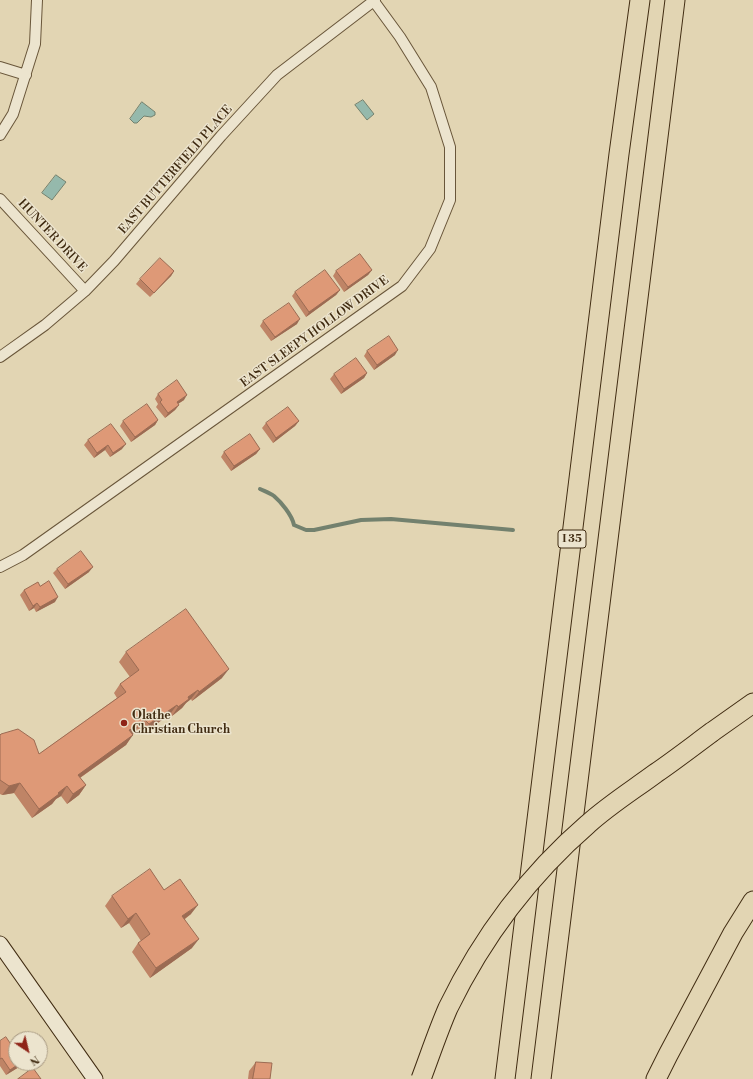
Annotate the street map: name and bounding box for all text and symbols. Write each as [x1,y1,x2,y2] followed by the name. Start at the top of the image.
[116,103,236,237] street label: EAST BUTTERFIELD PLACE
[15,197,89,275] street label: HUNTER DRIVE
[238,273,392,391] street label: EAST SLEEPY HOLLOW DRIVE
[558,530,586,548] road number: I 35
[132,709,230,737] place label: Olathe Christian Church
[119,718,129,728] marker: Olathe Christian Church
[8,1031,48,1071] north arrow
[27,1052,42,1068] text: N

